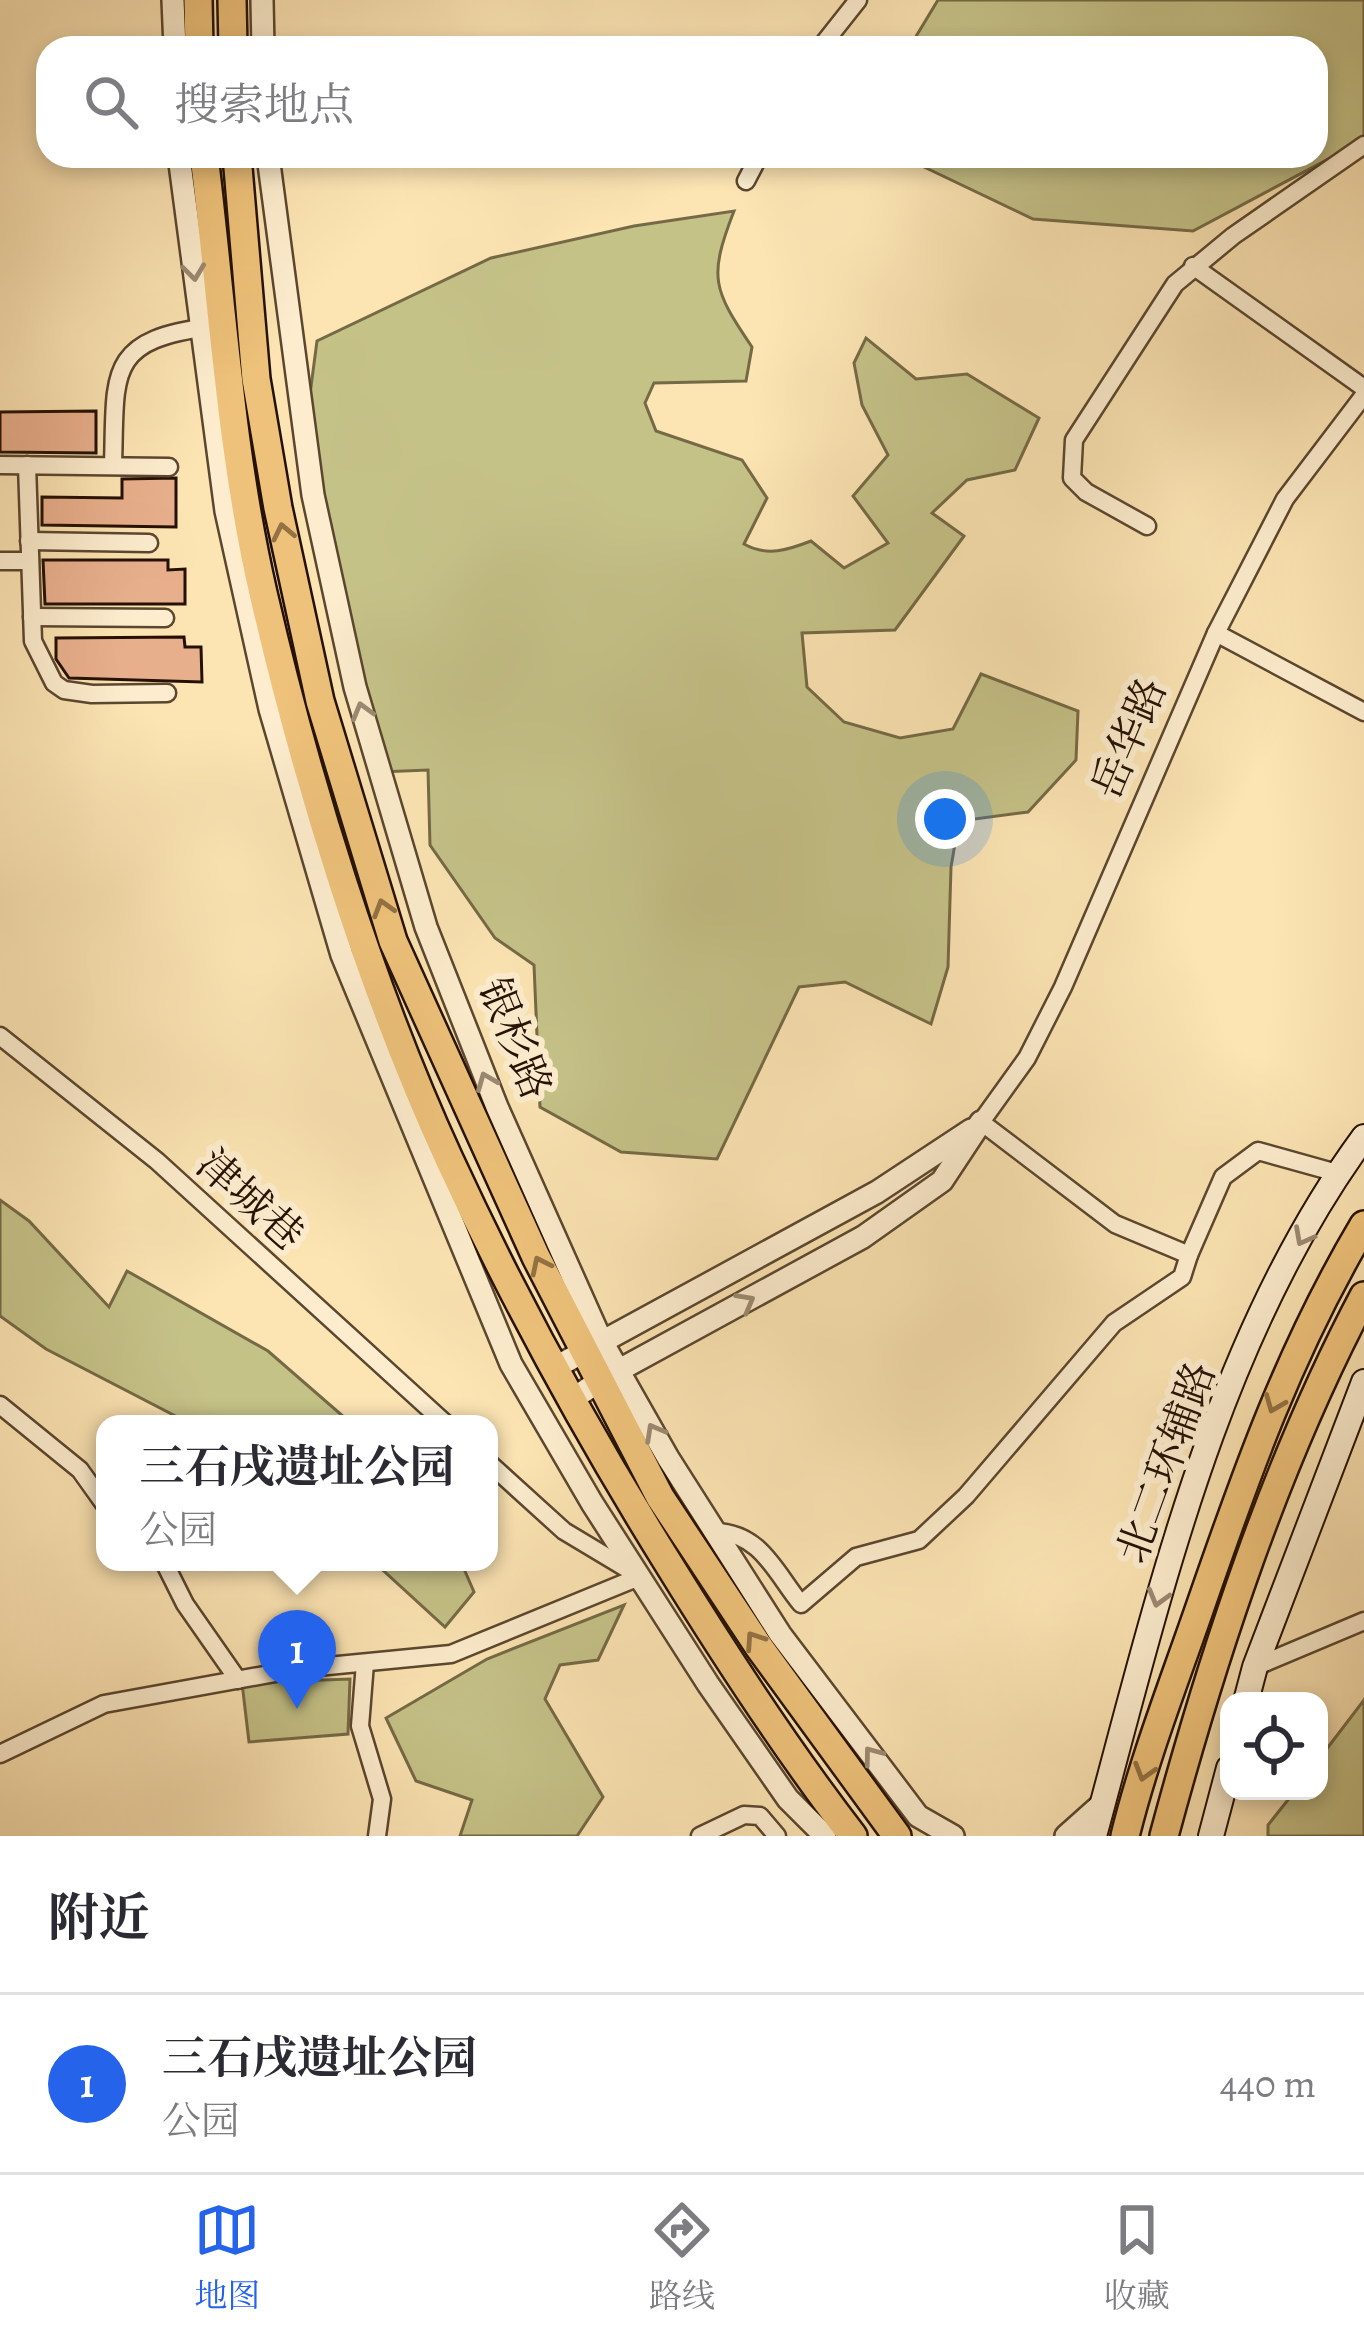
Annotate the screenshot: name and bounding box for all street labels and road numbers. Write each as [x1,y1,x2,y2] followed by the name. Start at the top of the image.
[1078,669,1179,807] street label: 岳华路
[466,969,566,1107] street label: 银杉路
[185,1136,317,1263] street label: 津城巷
[1103,1354,1228,1571] street label: 北二环辅路

